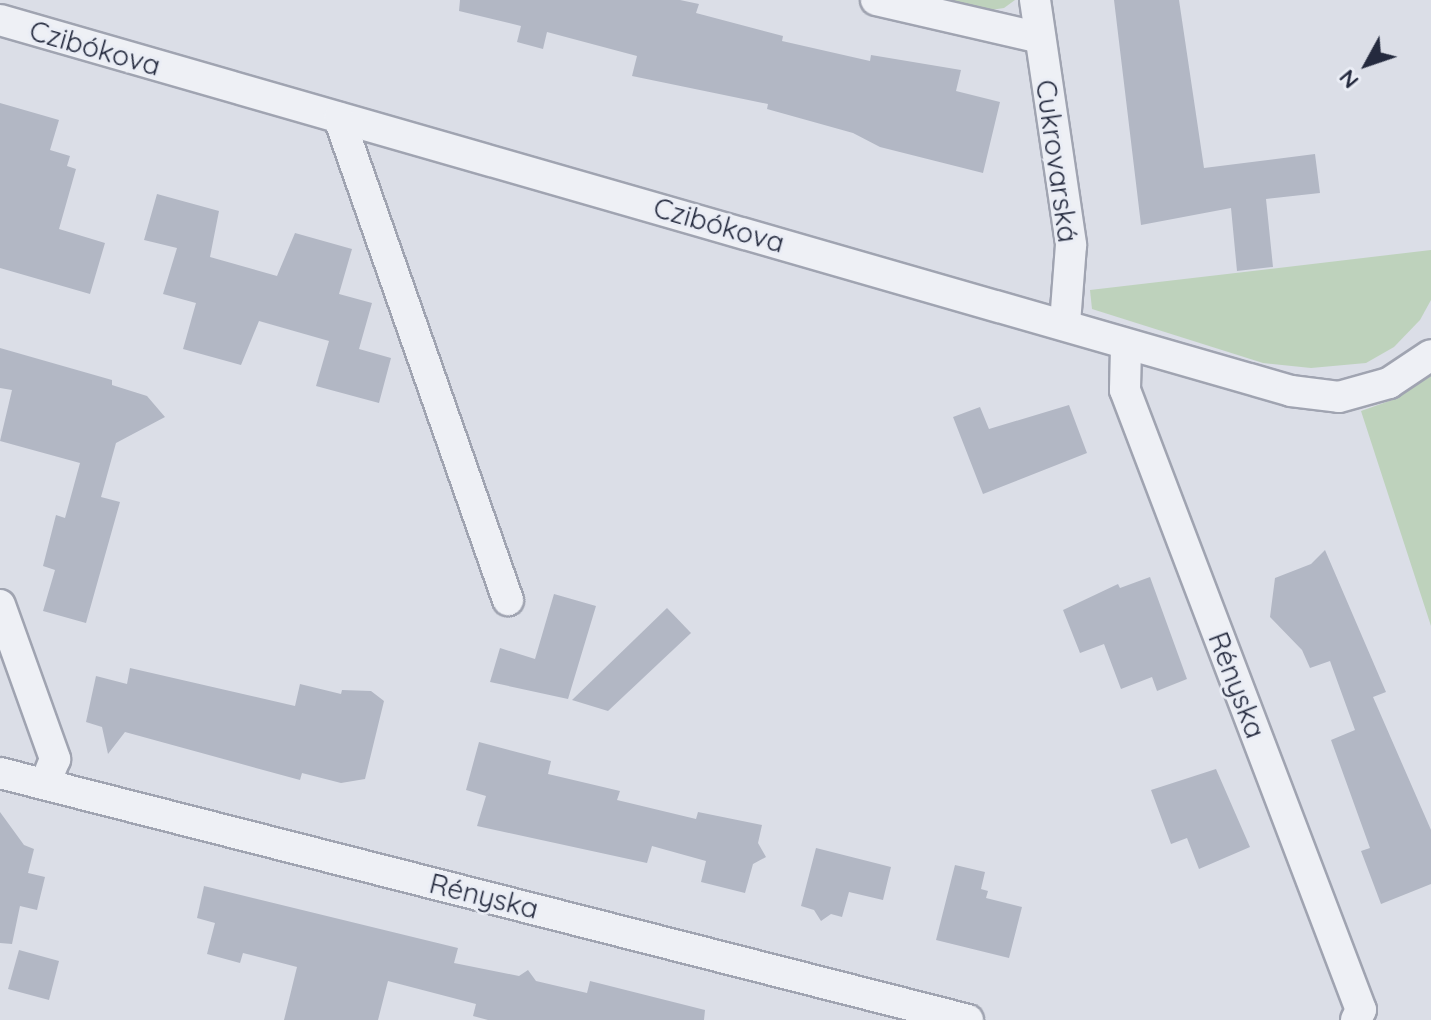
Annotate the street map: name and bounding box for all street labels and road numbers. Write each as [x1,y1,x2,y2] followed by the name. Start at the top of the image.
[26,13,164,83] street label: Czibókova
[1029,78,1085,244] street label: Cukrovarská
[650,190,788,260] street label: Czibókova
[1201,627,1273,743] street label: Rényska
[426,866,542,926] street label: Rényska

